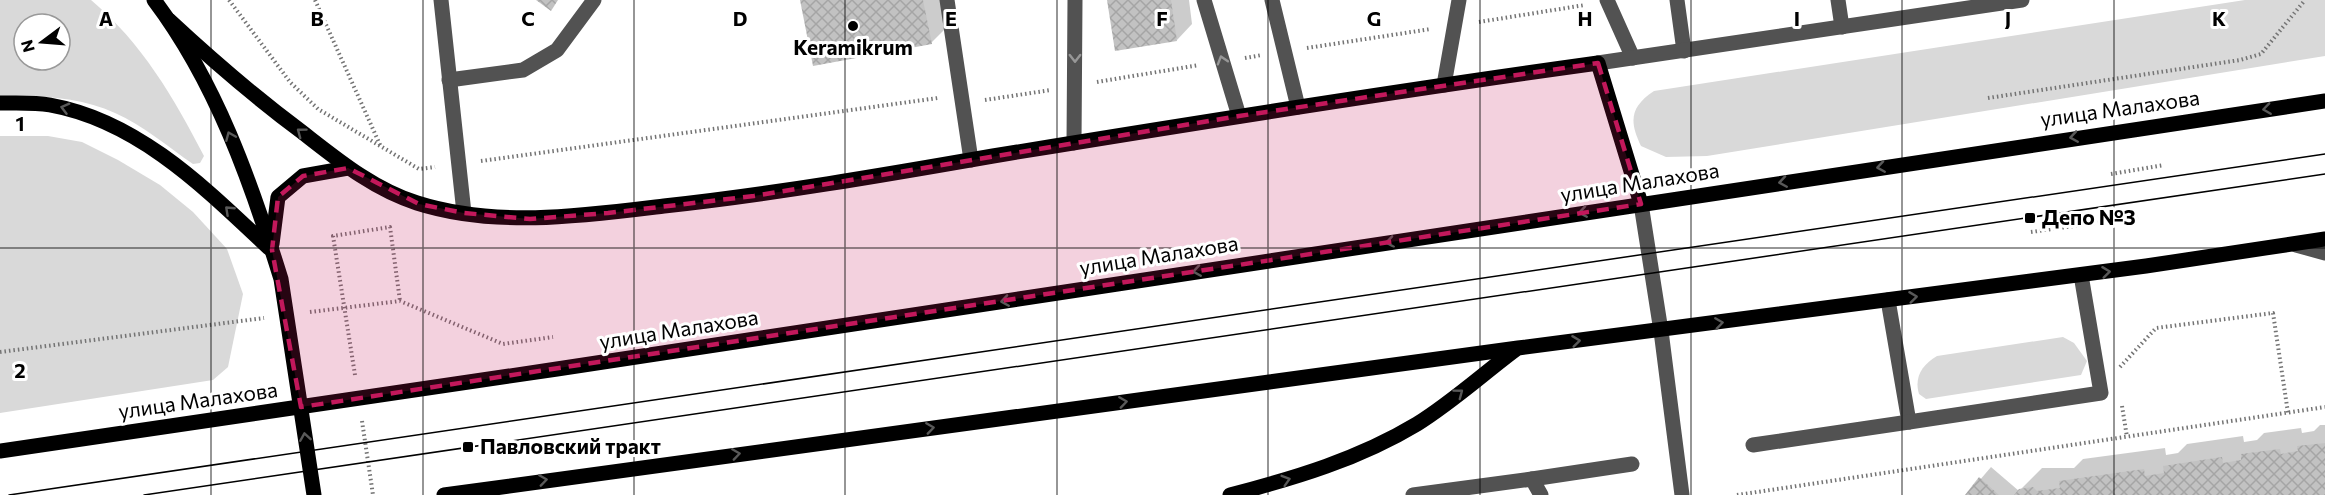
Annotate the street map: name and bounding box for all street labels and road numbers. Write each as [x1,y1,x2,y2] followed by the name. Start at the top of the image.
[2039,84,2201,131] street label: улица Малахова
[1559,157,1721,206] street label: улица Малахова
[1078,230,1240,279] street label: улица Малахова
[598,304,760,353] street label: улица Малахова
[117,376,279,423] street label: улица Малахова

